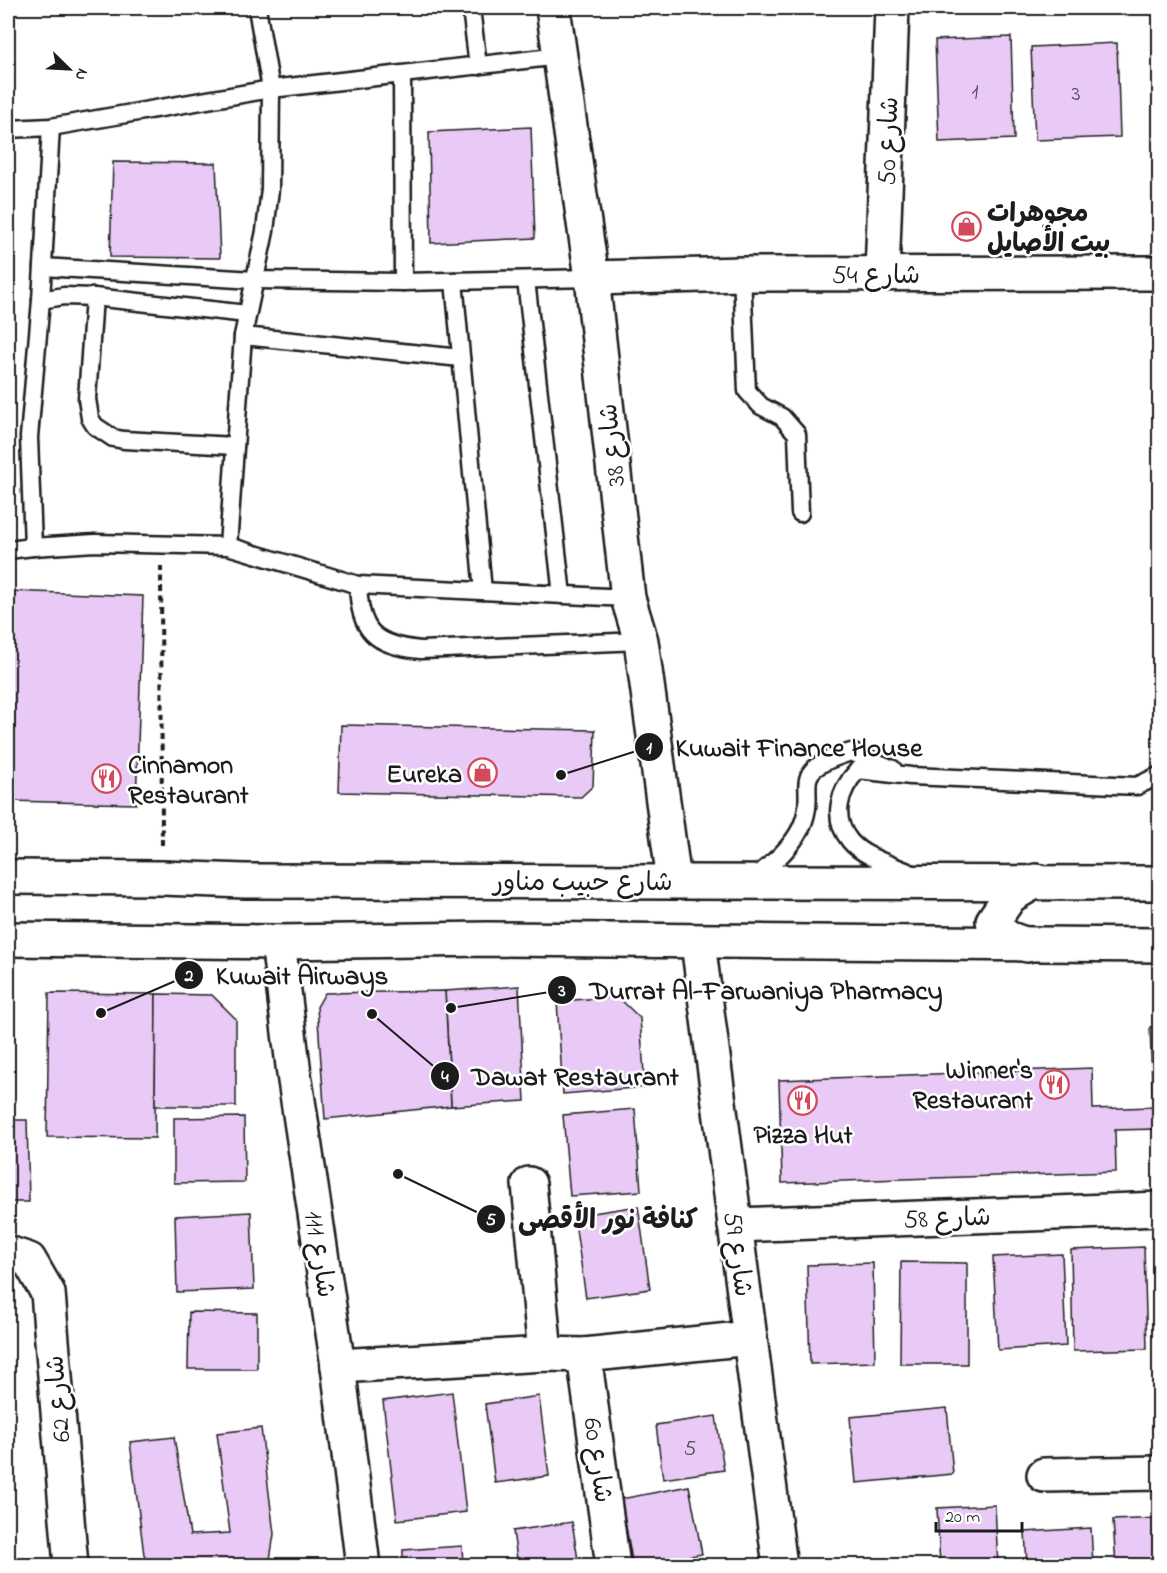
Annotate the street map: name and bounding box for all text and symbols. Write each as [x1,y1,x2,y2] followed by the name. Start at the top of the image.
[39,39,99,99] north arrow
[68,64,94,84] text: N
[972,77,979,109] house number: 1
[1071,79,1081,111] house number: 3
[869,96,911,186] street label: شارع 50
[987,196,1110,264] place label: مجوهرات بيت الأصايل
[950,211,982,243] shop icon: مجوهرات بيت الأصايل
[832,258,920,296] street label: شارع 54
[591,401,637,488] street label: شارع 38
[634,724,934,769] callout: Kuwait Finance House
[676,730,923,769] text: Kuwait Finance House
[646,736,652,762] text: 1
[128,748,249,816] place label: Cinnamon Restaurant
[386,757,462,795] place label: Eureka
[467,757,499,789] shop icon: Eureka
[91,763,123,795] restaurant icon: Cinnamon Restaurant
[491,865,673,903] street label: شارع حبيب مناور
[174,952,401,997] callout: Kuwait Airways
[216,958,388,997] text: Kuwait Airways
[184,964,194,990] text: 2
[547,967,954,1012] callout: Durrat Al-Farwaniya Pharmacy
[587,973,943,1012] text: Durrat Al-Farwaniya Pharmacy
[557,979,566,1005] text: 3
[430,1053,691,1098] callout: Dawat Restaurant
[913,1053,1033,1121] place label: Winner's Restaurant
[469,1059,680,1098] text: Dawat Restaurant
[441,1065,449,1091] text: 4
[1038,1068,1070,1100] restaurant icon: Winner's Restaurant
[787,1084,819,1116] restaurant icon: Pizza Hut
[753,1118,853,1156] place label: Pizza Hut
[476,1196,710,1241] callout: كنافة نور الأقصى
[903,1199,991,1241] street label: شارع 58
[518,1201,698,1241] text: كنافة نور الأقصى
[292,1208,344,1301] street label: شارع 111
[486,1208,497,1234] text: 5
[711,1209,761,1299] street label: شارع 59
[37,1354,83,1444] street label: شارع 62
[571,1415,621,1505] street label: شارع 60
[684,1434,696,1466] house number: 5
[936,1495,1022,1533] scale bar
[945,1505,980,1531] text: 20 m

